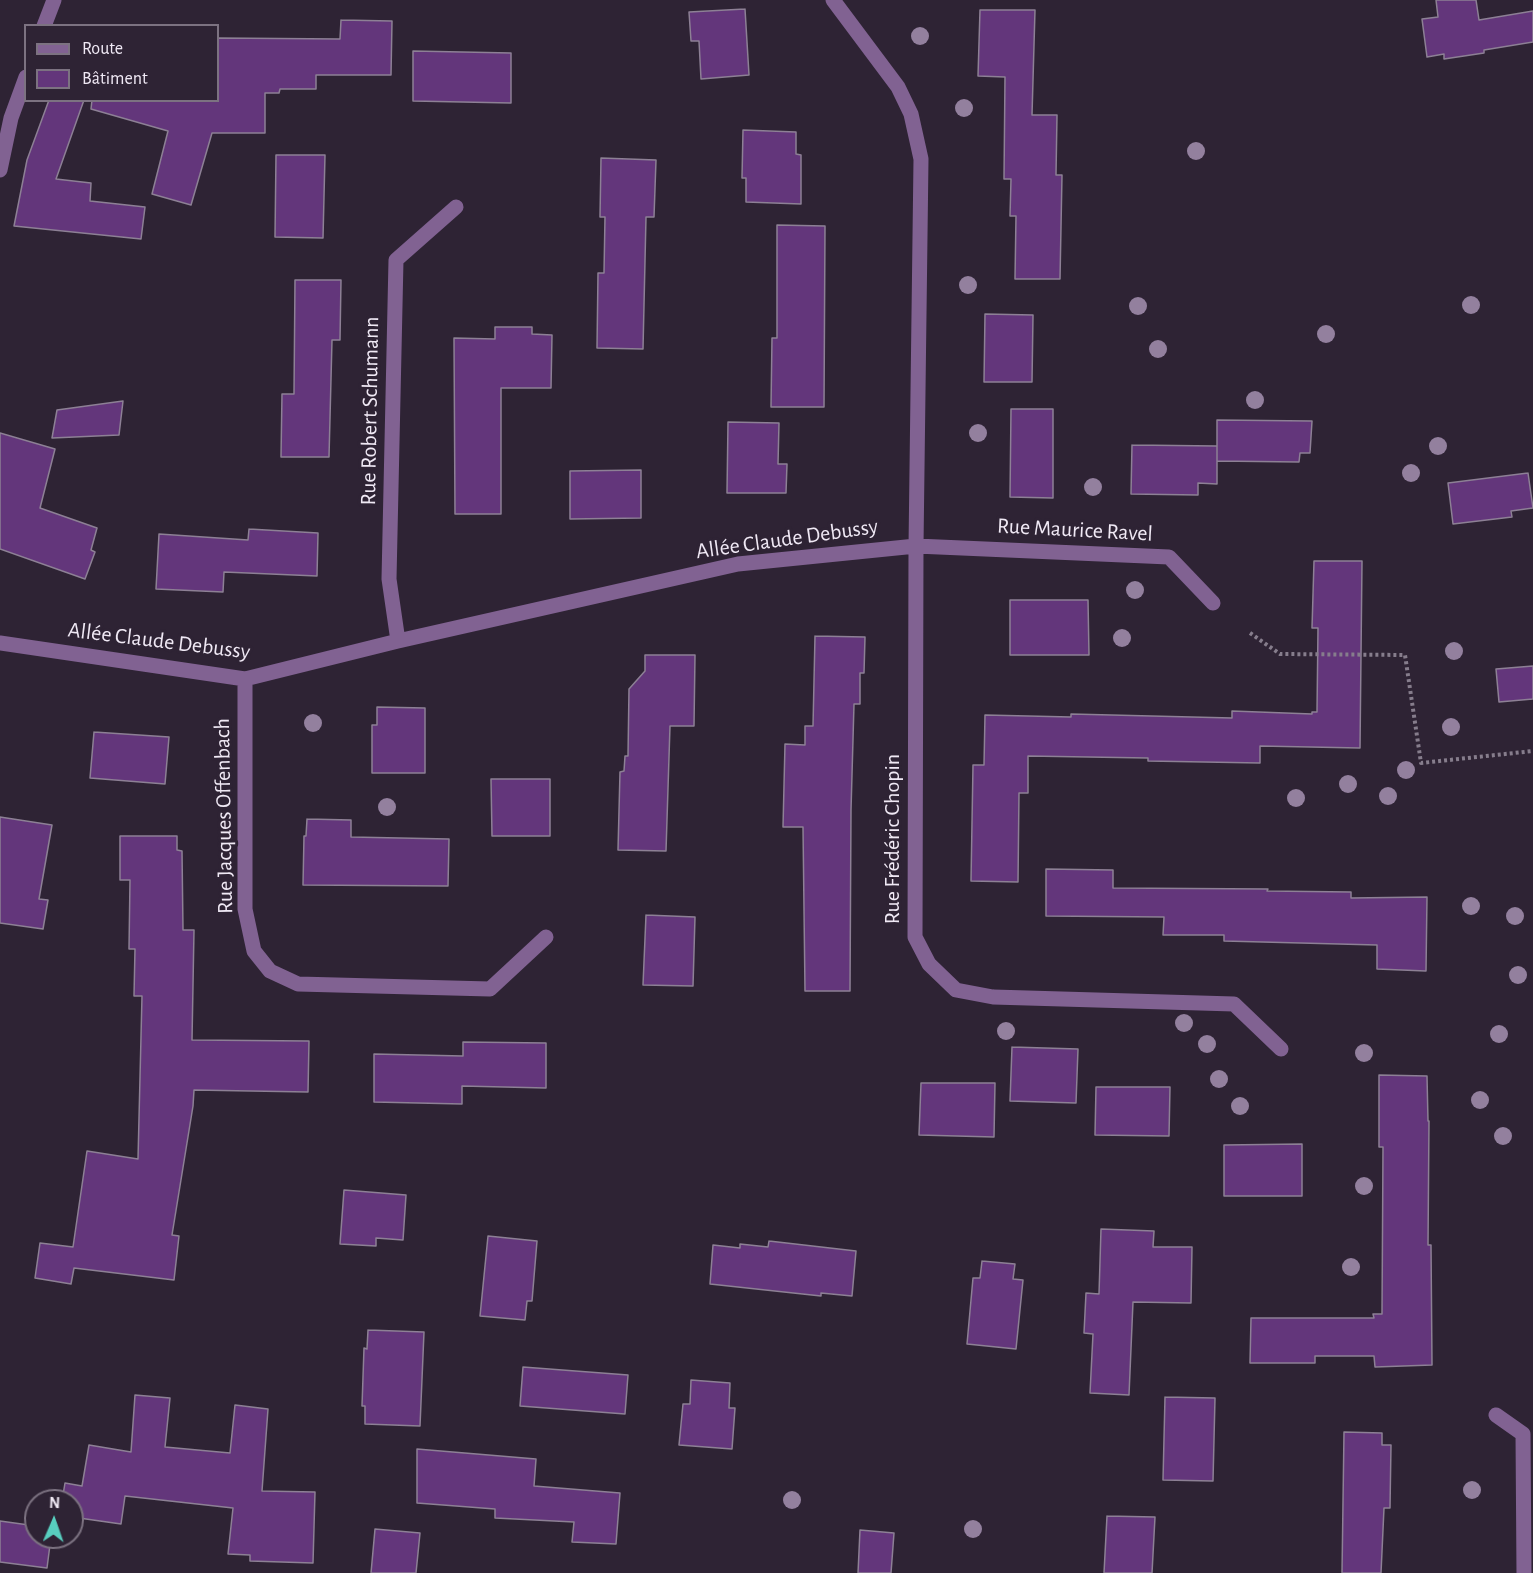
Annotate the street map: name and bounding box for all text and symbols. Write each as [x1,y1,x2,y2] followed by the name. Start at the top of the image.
[24,24,219,102] legend
[82,40,123,58] text: Route
[82,70,148,88] text: Bâtiment
[355,316,385,506] street label: Rue Robert Schumann
[694,513,880,565] street label: Allée Claude Debussy
[996,513,1154,547] street label: Rue Maurice Ravel
[66,617,252,665] street label: Allée Claude Debussy
[209,718,239,914] street label: Rue Jacques Offenbach
[879,754,905,924] street label: Rue Frédéric Chopin
[24,1489,84,1549] north arrow
[49,1495,60,1511] text: N

